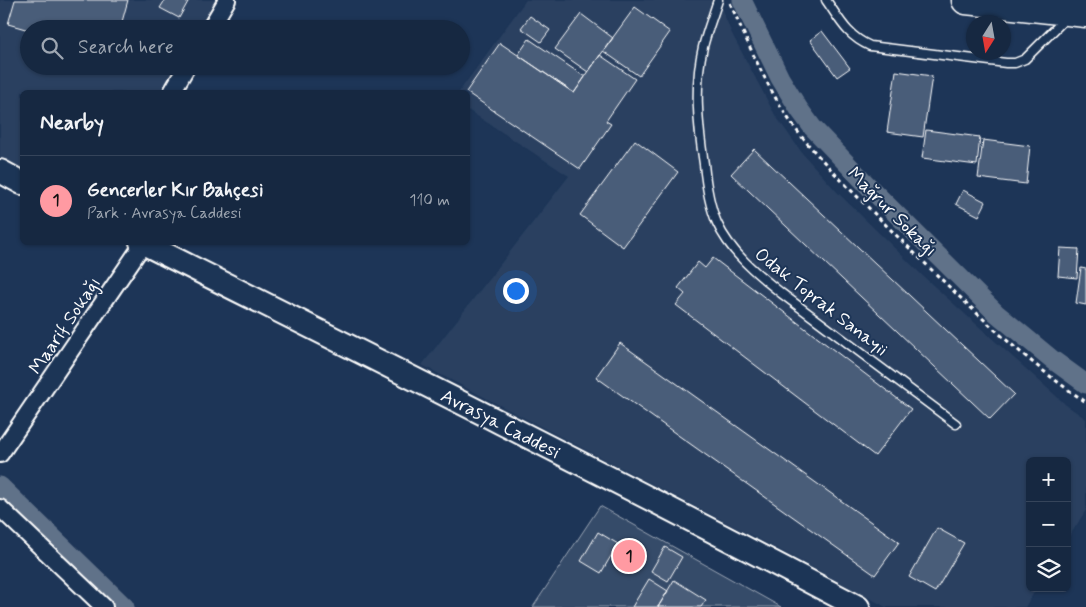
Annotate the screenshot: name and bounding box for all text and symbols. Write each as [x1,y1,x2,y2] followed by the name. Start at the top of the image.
[966,15,1011,60] north arrow
[20,20,470,75] search box
[38,34,66,62] icon: search
[78,35,174,60] text: Search here
[40,109,104,137] text: Nearby
[841,162,942,263] street label: Mağrur Sokağı
[87,178,263,203] text: Gencerler Kır Bahçesi
[52,190,60,211] text: 1
[409,190,450,211] text: 110 m
[87,203,241,224] text: Park · Avrasya Caddesi
[749,242,893,362] street label: Odak Toprak Sanayii
[23,272,108,380] street label: Maarif Sokağı
[503,278,529,304] your location
[436,383,564,466] street label: Avrasya Caddesi
[1026,457,1071,592] map controls
[1026,457,1071,502] button: +
[1026,502,1071,547] button: −
[613,537,645,575] pin: 1
[1026,547,1071,592] button: layers

